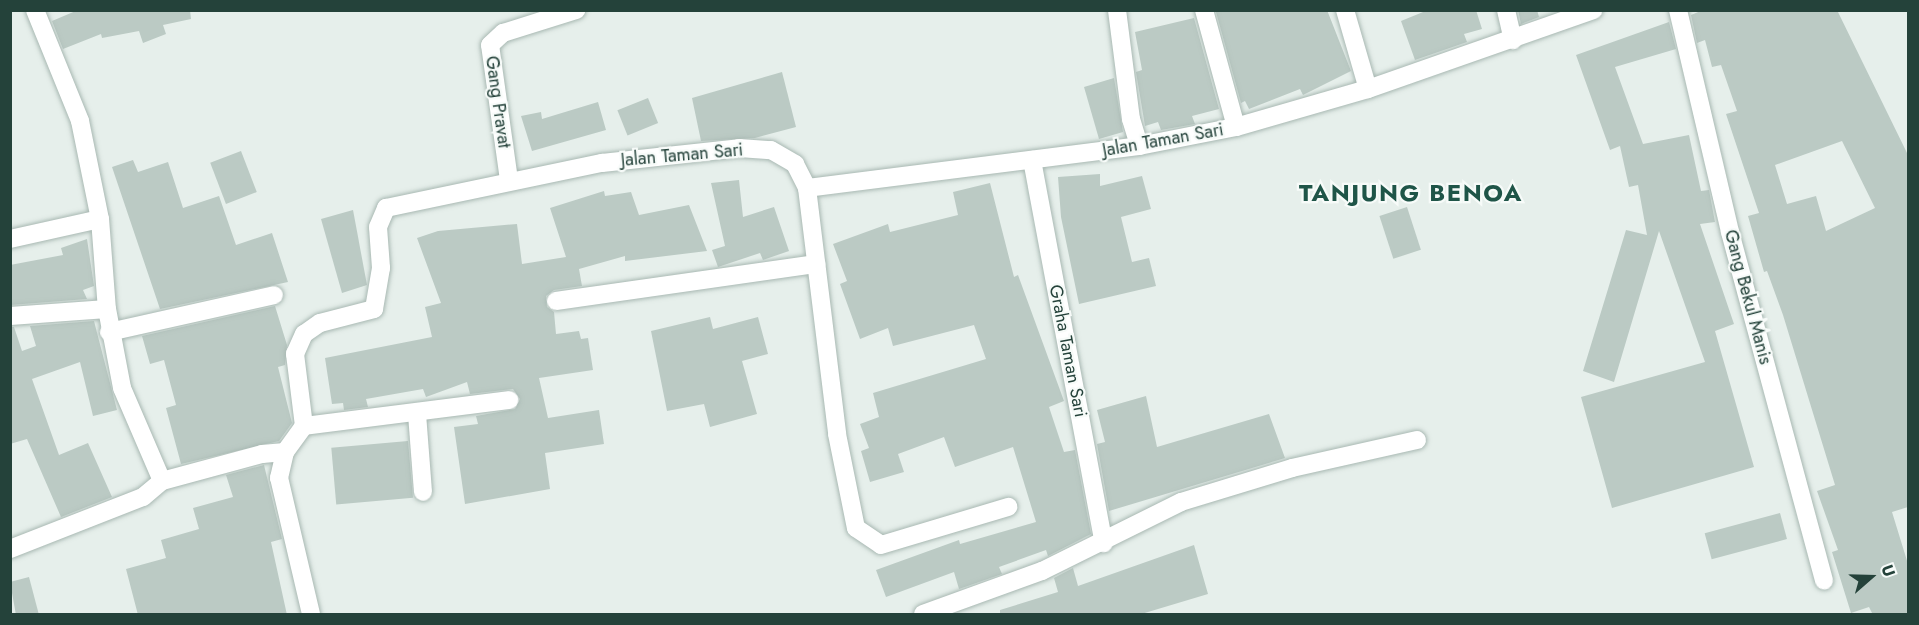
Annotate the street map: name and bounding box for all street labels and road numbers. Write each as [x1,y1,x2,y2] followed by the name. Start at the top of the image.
[481,55,515,149] street label: Gang Pravat
[1101,119,1225,161] street label: Jalan Taman Sari
[620,139,744,171] street label: Jalan Taman Sari
[1720,227,1776,367] street label: Gang Bekul Manis
[1045,283,1091,419] street label: Graha Taman Sari

